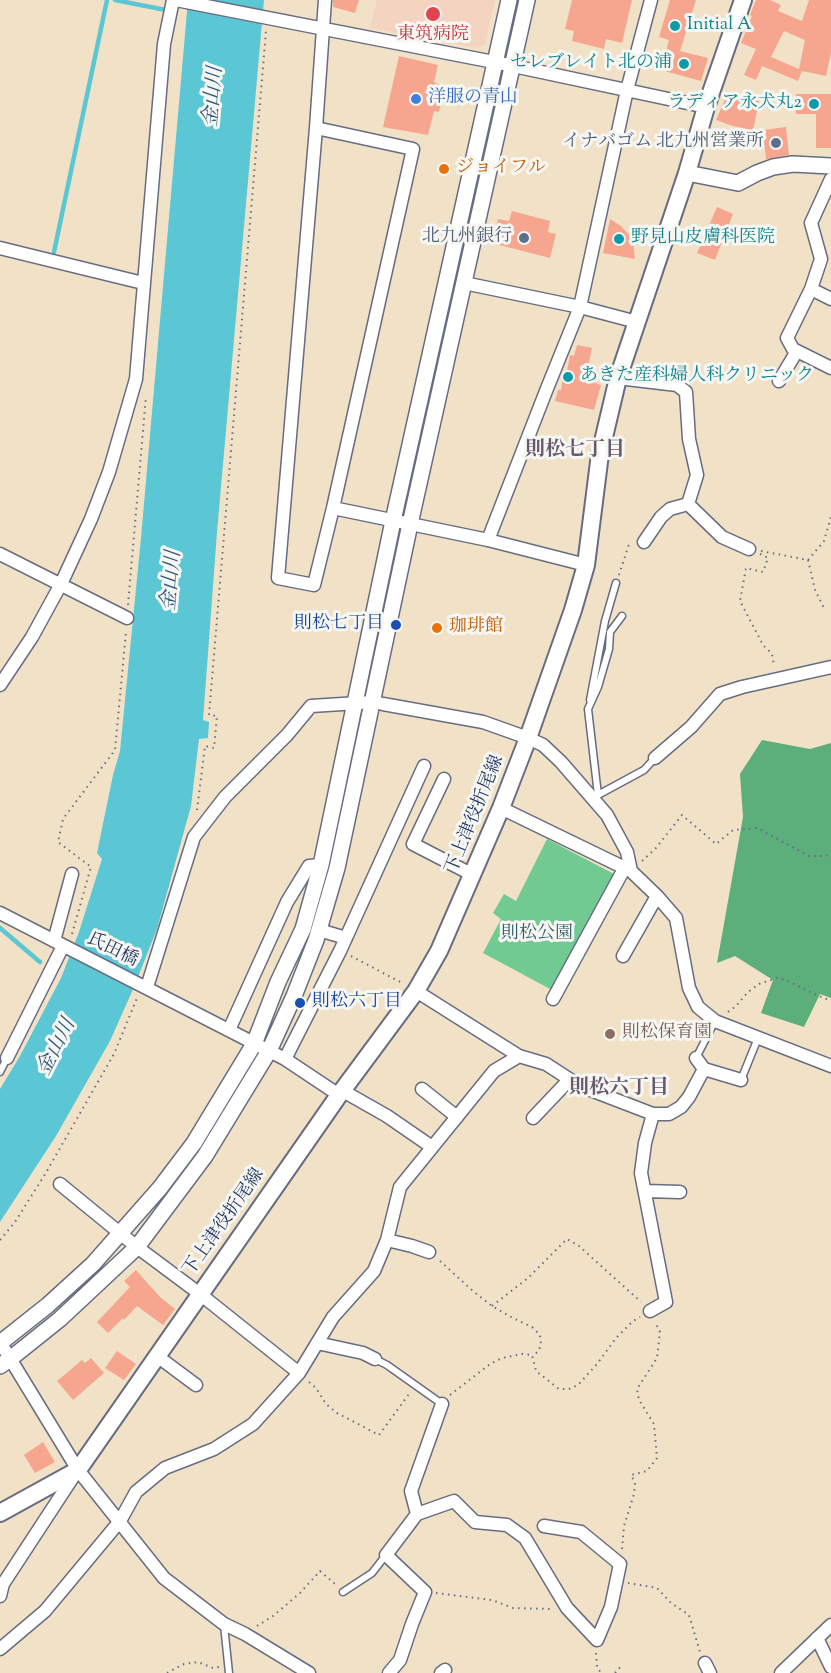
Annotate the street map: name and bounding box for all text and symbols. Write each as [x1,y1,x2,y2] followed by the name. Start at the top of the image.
[424,5,442,23] marker: 東筑病院
[687,15,752,37] place label: Initial A
[668,19,682,33] marker: Initial A
[397,25,469,47] place label: 東筑病院
[510,53,672,75] place label: セレブレイト北の浦
[677,57,691,71] marker: セレブレイト北の浦
[200,66,230,128] water label: 金山川
[428,88,518,110] place label: 洋服の青山
[409,92,423,106] marker: 洋服の青山
[668,93,802,115] place label: ラディア永犬丸2
[807,97,821,111] marker: ラディア永犬丸2
[562,132,764,154] place label: イナバゴム 北九州営業所
[769,136,783,150] marker: イナバゴム 北九州営業所
[456,158,546,180] place label: ジョイフル
[437,162,451,176] marker: ジョイフル
[422,227,512,249] place label: 北九州銀行
[631,228,775,250] place label: 野見山皮膚科医院
[517,231,531,245] marker: 北九州銀行
[612,232,626,246] marker: 野見山皮膚科医院
[580,366,814,388] place label: あきた産科婦人科クリニック
[561,370,575,384] marker: あきた産科婦人科クリニック
[525,440,625,464] district label: 則松七丁目
[158,550,188,612] water label: 金山川
[294,614,384,636] place label: 則松七丁目
[449,617,503,639] place label: 珈琲館
[389,618,403,632] marker: 則松七丁目
[430,621,444,635] marker: 珈琲館
[442,753,510,877] street label: 下上津役折尾線
[501,924,573,946] park label: 則松公園
[83,929,141,973] street label: 氏田橋
[312,992,402,1014] place label: 則松六丁目
[293,996,307,1010] marker: 則松六丁目
[34,1016,82,1080] water label: 金山川
[622,1023,712,1045] place label: 則松保育園
[603,1027,617,1041] marker: 則松保育園
[569,1078,669,1102] district label: 則松六丁目
[180,1165,270,1281] street label: 下上津役折尾線

